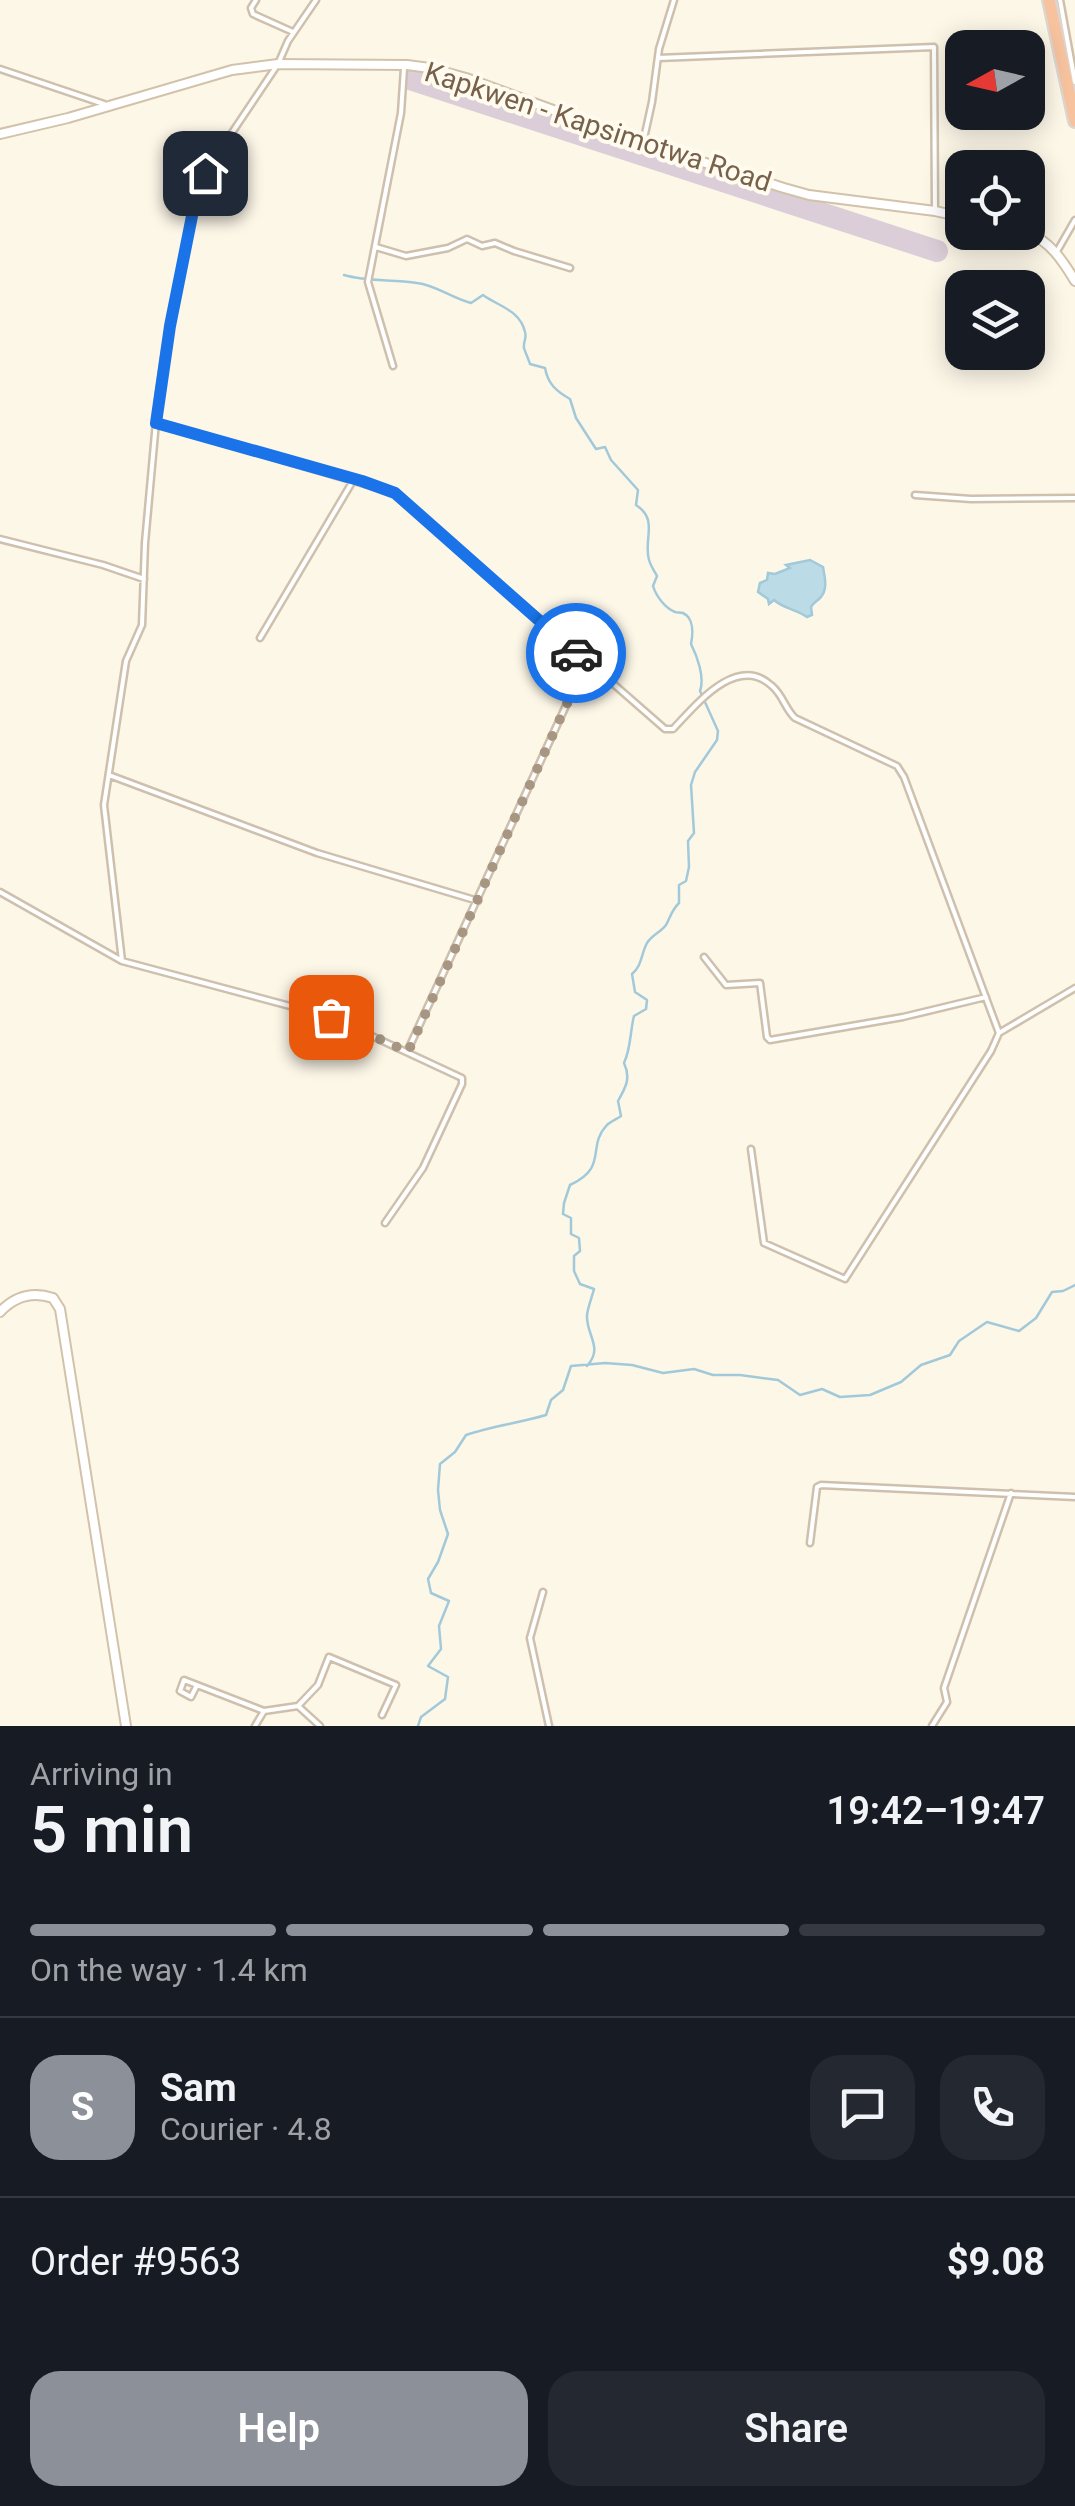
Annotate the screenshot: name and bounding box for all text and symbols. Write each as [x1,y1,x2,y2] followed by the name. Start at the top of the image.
[945,30,1045,130] north arrow
[945,30,1045,370] map controls
[420,55,776,199] street label: Kapkwen - Kapsimotwa Road
[163,131,248,216] pin
[178,146,233,201] icon: home
[945,150,1045,250] button: locate
[945,270,1045,370] button: layers
[526,603,626,703] courier
[549,626,604,681] icon: car
[289,975,374,1060] pin
[304,990,359,1045] icon: bag
[30,1755,173,1793] text: Arriving in
[826,1789,1045,1833] text: 19:42–19:47
[30,1792,193,1868] text: 5 min
[30,1951,308,1989] text: On the way · 1.4 km
[810,2055,915,2160] button: chat
[940,2055,1045,2160] button: phone
[160,2066,237,2110] text: Sam
[71,2085,94,2129] text: S
[160,2110,332,2148] text: Courier · 4.8
[30,2240,241,2284] text: Order #9563
[947,2240,1045,2284] text: $9.08
[30,2371,528,2486] button: Help
[548,2371,1045,2486] button: Share

